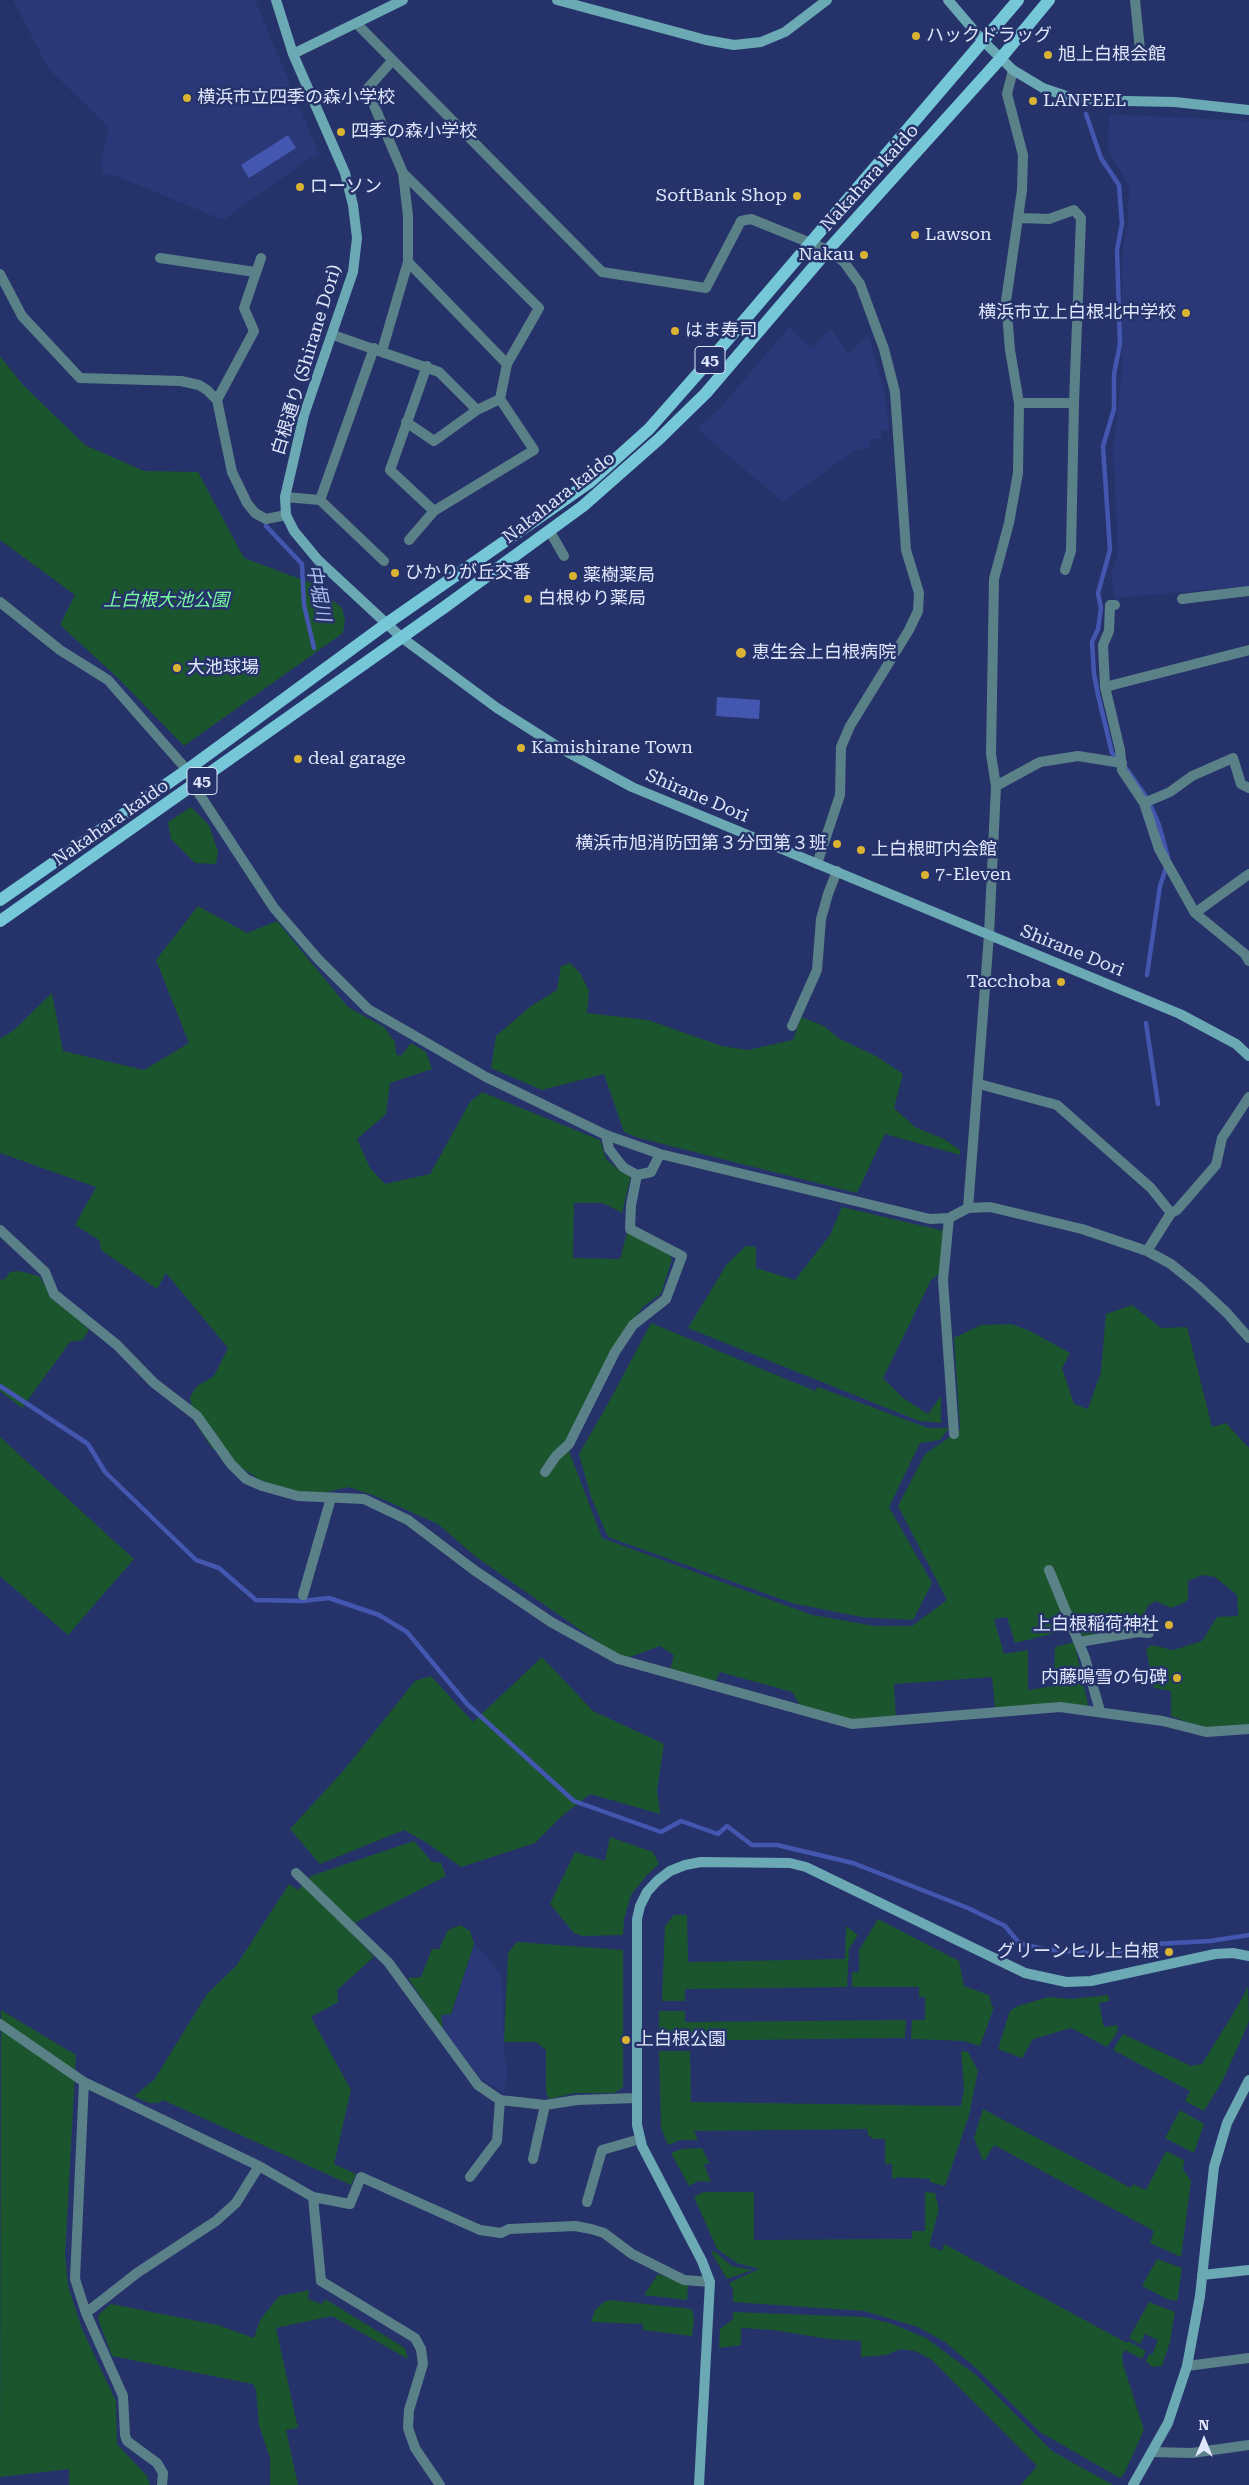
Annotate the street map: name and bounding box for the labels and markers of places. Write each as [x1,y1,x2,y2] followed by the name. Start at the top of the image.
[926,25,1052,47] place label: ハックドラッグ
[910,30,922,42] marker: ハックドラッグ
[1058,44,1166,66] place label: 旭上白根会館
[1042,49,1054,61] marker: 旭上白根会館
[197,87,395,109] place label: 横浜市立四季の森小学校
[1043,90,1126,112] place label: LANFEEL
[181,92,193,104] marker: 横浜市立四季の森小学校
[1027,95,1039,107] marker: LANFEEL
[351,121,477,143] place label: 四季の森小学校
[335,126,347,138] marker: 四季の森小学校
[310,176,382,198] place label: ローソン
[294,181,306,193] marker: ローソン
[656,185,787,207] place label: SoftBank Shop
[791,190,803,202] marker: SoftBank Shop
[925,224,992,246] place label: Lawson
[909,229,921,241] marker: Lawson
[798,244,854,266] place label: Nakau
[858,249,870,261] marker: Nakau
[978,302,1176,324] place label: 横浜市立上白根北中学校
[1180,307,1192,319] marker: 横浜市立上白根北中学校
[685,320,757,342] place label: はま寿司
[669,325,681,337] marker: はま寿司
[405,562,531,584] place label: ひかりが丘交番
[583,565,655,587] place label: 薬樹薬局
[389,567,401,579] marker: ひかりが丘交番
[567,570,579,582] marker: 薬樹薬局
[538,588,646,610] place label: 白根ゆり薬局
[522,593,534,605] marker: 白根ゆり薬局
[752,642,896,664] place label: 恵生会上白根病院
[734,646,748,660] marker: 恵生会上白根病院
[187,657,259,679] place label: 大池球場
[171,662,183,674] marker: 大池球場
[531,737,693,759] place label: Kamishirane Town
[515,742,527,754] marker: Kamishirane Town
[308,748,406,770] place label: deal garage
[292,753,304,765] marker: deal garage
[575,833,827,855] place label: 横浜市旭消防団第３分団第３班
[831,838,843,850] marker: 横浜市旭消防団第３分団第３班
[871,839,997,861] place label: 上白根町内会館
[855,844,867,856] marker: 上白根町内会館
[935,864,1011,886] place label: 7-Eleven
[919,869,931,881] marker: 7-Eleven
[967,971,1051,993] place label: Tacchoba
[1055,976,1067,988] marker: Tacchoba
[1033,1614,1159,1636] place label: 上白根稲荷神社
[1163,1619,1175,1631] marker: 上白根稲荷神社
[1041,1667,1167,1689] place label: 内藤鳴雪の句碑
[1171,1672,1183,1684] marker: 内藤鳴雪の句碑
[997,1941,1159,1963] place label: グリーンヒル上白根
[1163,1946,1175,1958] marker: グリーンヒル上白根
[636,2029,726,2051] place label: 上白根公園
[620,2034,632,2046] marker: 上白根公園

